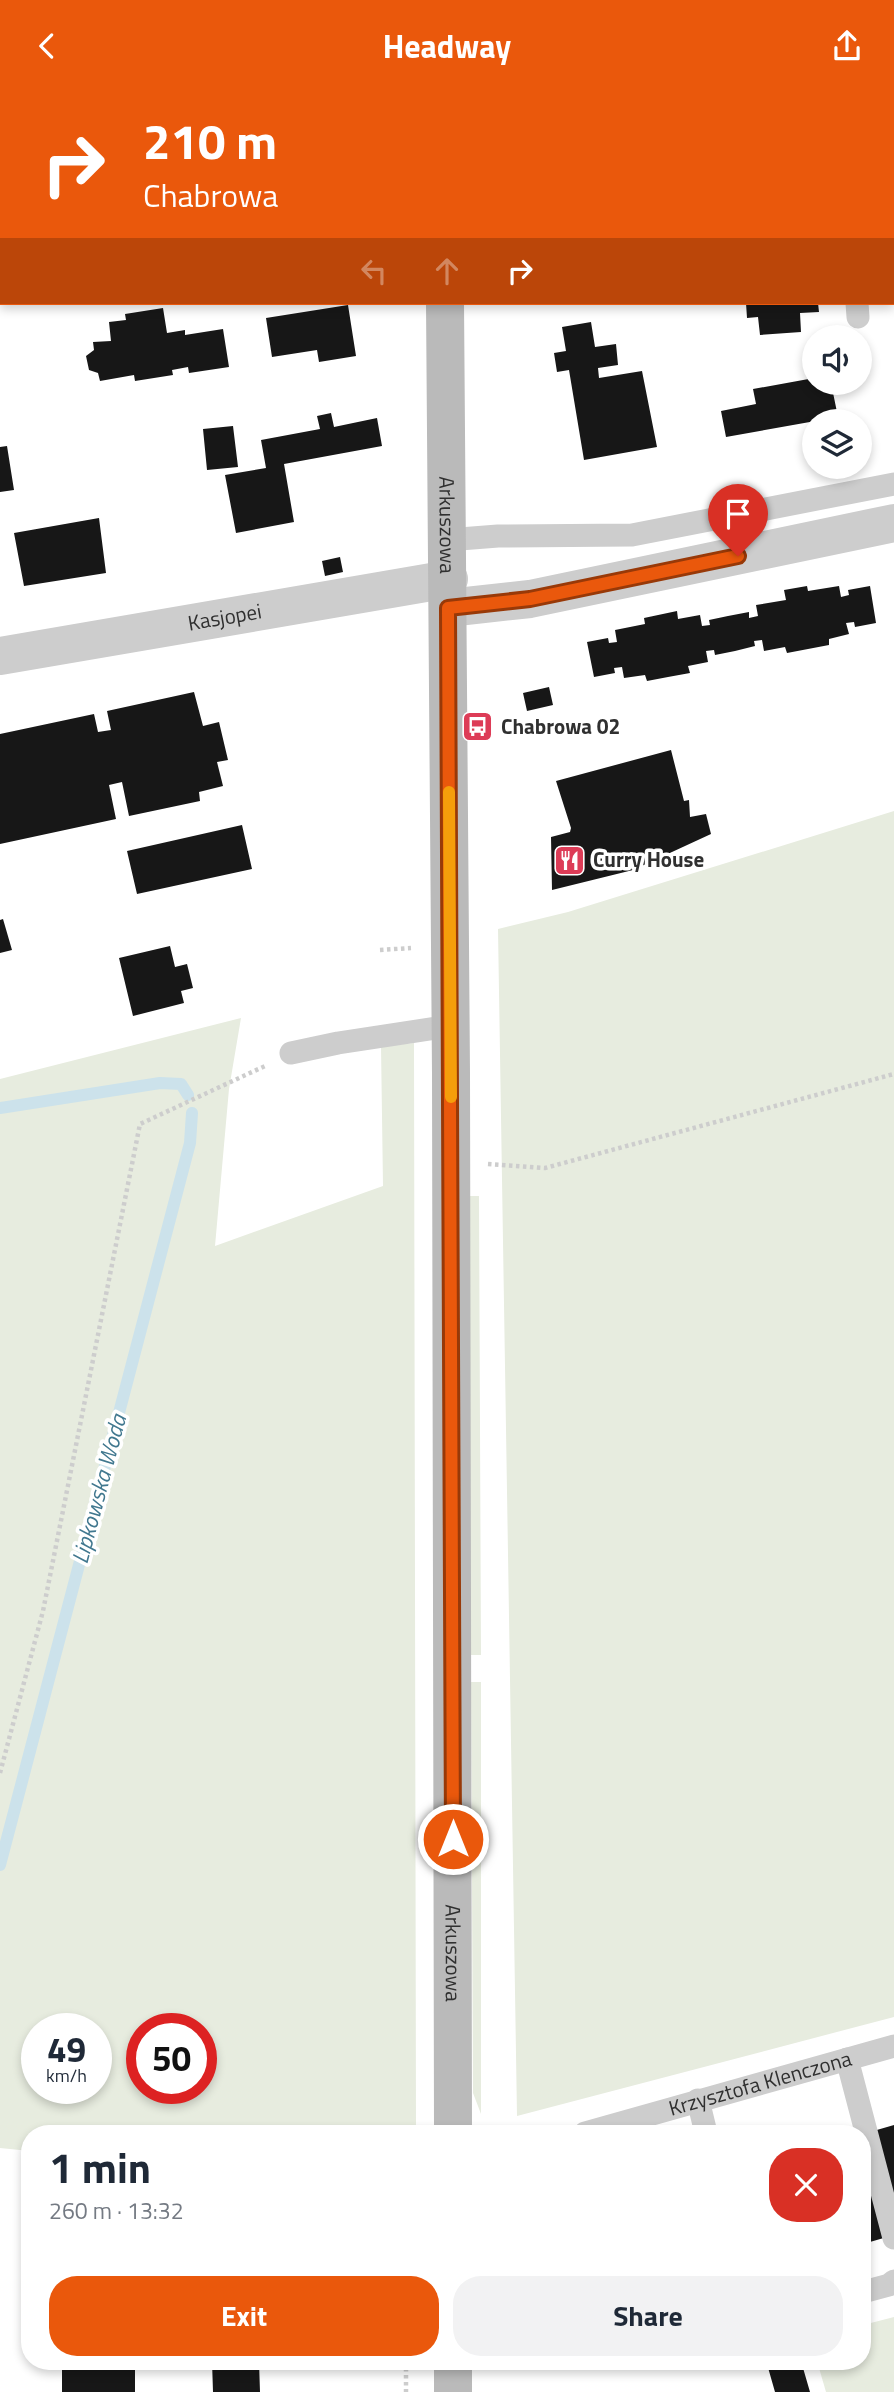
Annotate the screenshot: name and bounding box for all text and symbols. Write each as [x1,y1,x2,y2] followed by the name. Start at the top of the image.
[383,22,511,70] text: Headway
[28,27,66,65] icon: back
[828,27,866,65] icon: share
[143,103,277,178] text: 210 m
[28,119,119,210] icon: right
[143,171,278,219] text: Chabrowa
[355,252,393,290] icon: left
[428,252,466,290] icon: ahead
[501,252,539,290] icon: right
[802,325,872,479] map controls
[802,325,872,395] button: sound
[802,409,872,479] button: layers
[431,476,464,574] street label: Arkuszowa
[708,484,768,556] pin
[719,495,757,533] icon: arrive
[185,594,264,639] street label: Kasjopei
[461,710,495,744] bus stop icon: Chabrowa 02
[501,710,620,742] place label: Chabrowa 02
[553,843,587,877] restaurant icon: Curry House
[593,843,704,875] place label: Curry House
[62,1409,136,1567] water label: Lipkowska Woda
[416,1802,490,1876] position arrow
[438,1904,470,2002] street label: Arkuszowa
[126,2013,217,2104] speed limit sign: 50
[47,2022,86,2076] text: 49
[665,2042,856,2124] street label: Krzysztofa Klenczona
[46,2062,87,2089] text: km/h
[49,2135,151,2199] text: 1 min
[769,2148,843,2222] button: close
[49,2193,184,2228] text: 260 m · 13:32
[49,2276,439,2356] button: Exit
[453,2276,843,2356] button: Share

